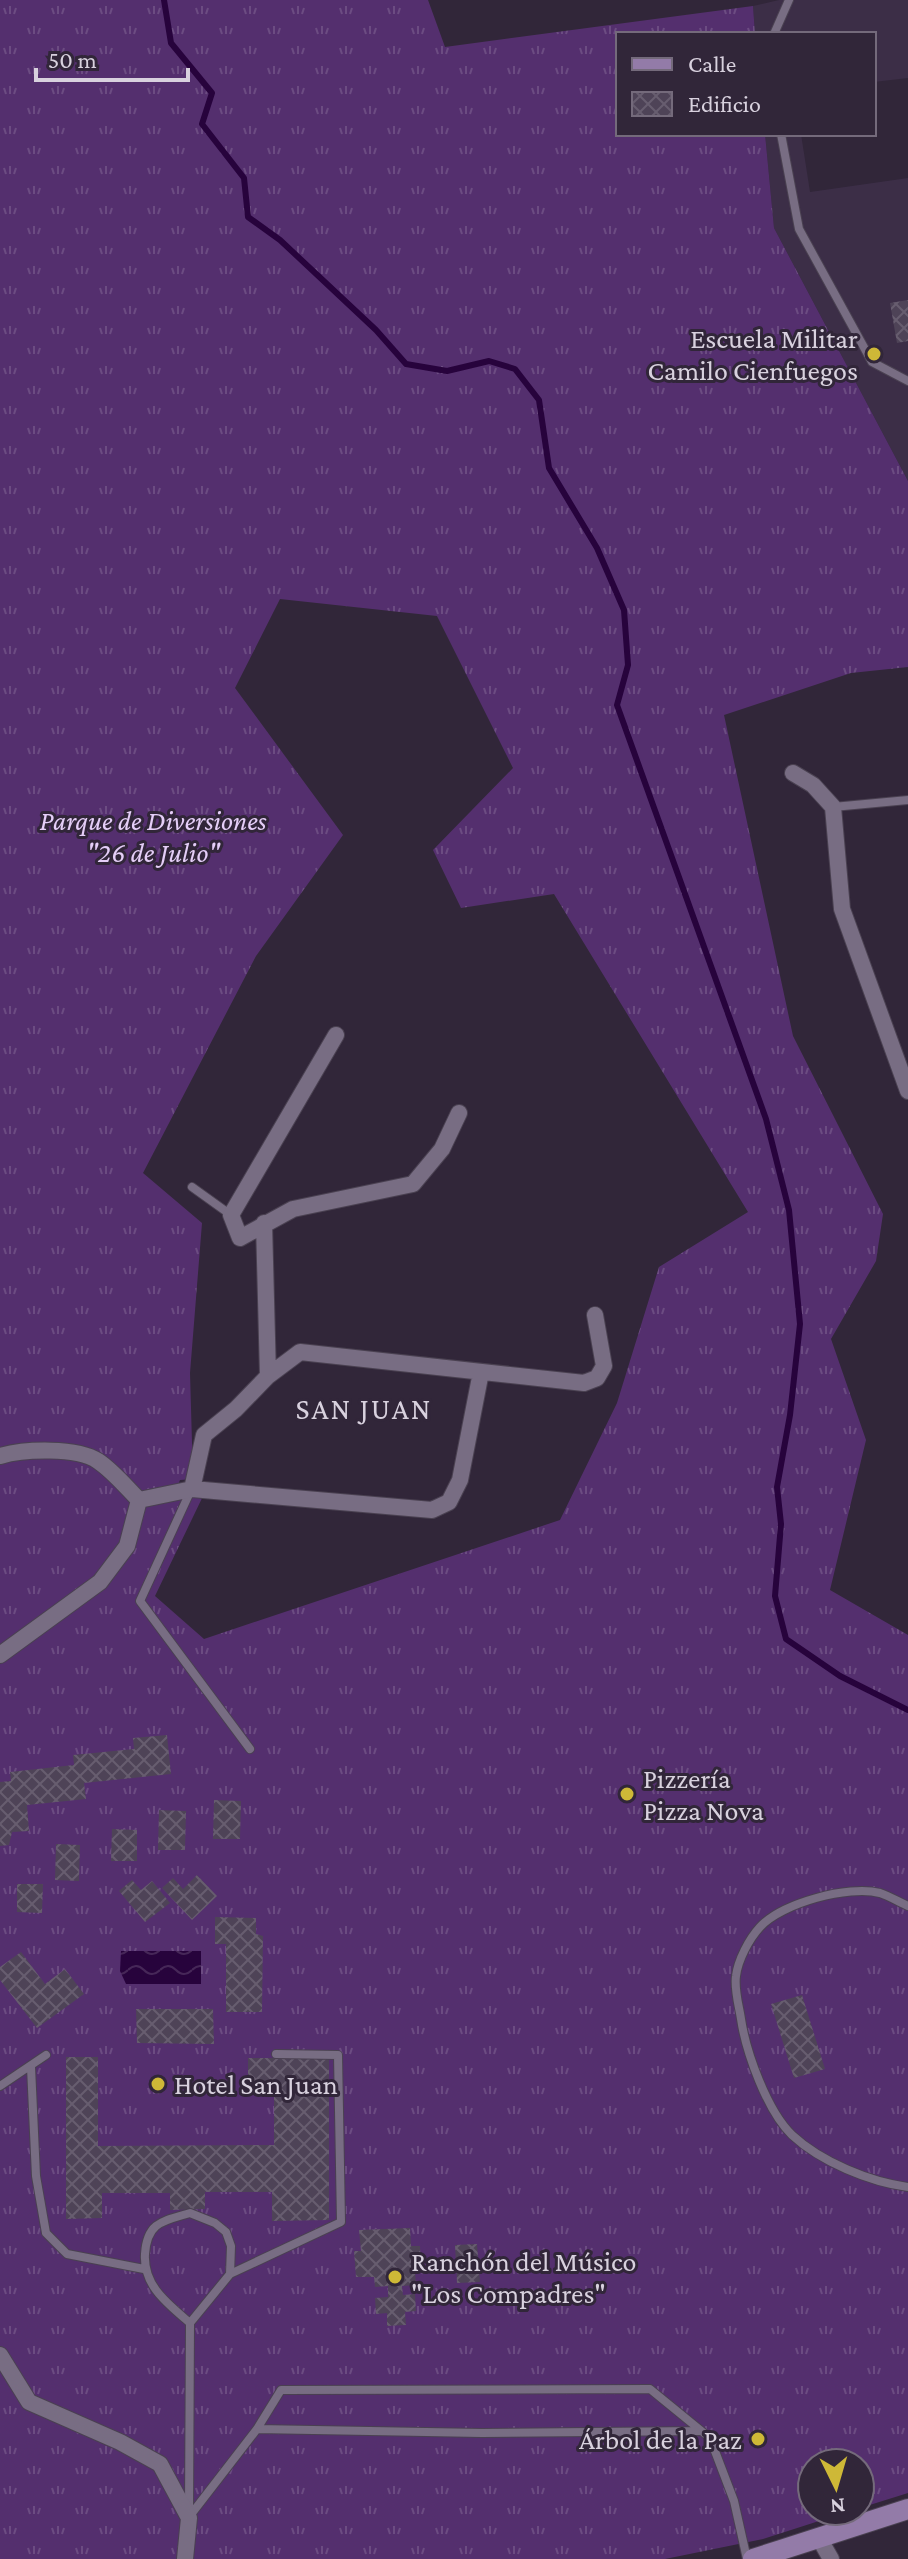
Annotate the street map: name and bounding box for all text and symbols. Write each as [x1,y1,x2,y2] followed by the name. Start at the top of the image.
[36,32,188,82] scale bar
[616,32,876,136] legend
[48,46,97,73] text: 50 m
[688,50,736,77] text: Calle
[688,90,761,117] text: Edificio
[647,323,858,386] place label: Escuela Militar Camilo Cienfuegos
[865,345,883,363] marker: Escuela Militar Camilo Cienfuegos
[40,805,267,868] park label: Parque de Diversiones "26 de Julio"
[295,1392,433,1425] district label: SAN JUAN
[643,1763,764,1826] place label: Pizzería Pizza Nova
[618,1785,636,1803] marker: Pizzería Pizza Nova
[174,2069,338,2100] place label: Hotel San Juan
[149,2075,167,2093] marker: Hotel San Juan
[411,2246,636,2309] place label: Ranchón del Músico "Los Compadres"
[386,2268,404,2286] marker: Ranchón del Músico "Los Compadres"
[579,2424,742,2455] place label: Árbol de la Paz
[749,2430,767,2448] marker: Árbol de la Paz
[796,2447,876,2527] north arrow
[829,2493,846,2520] text: N

